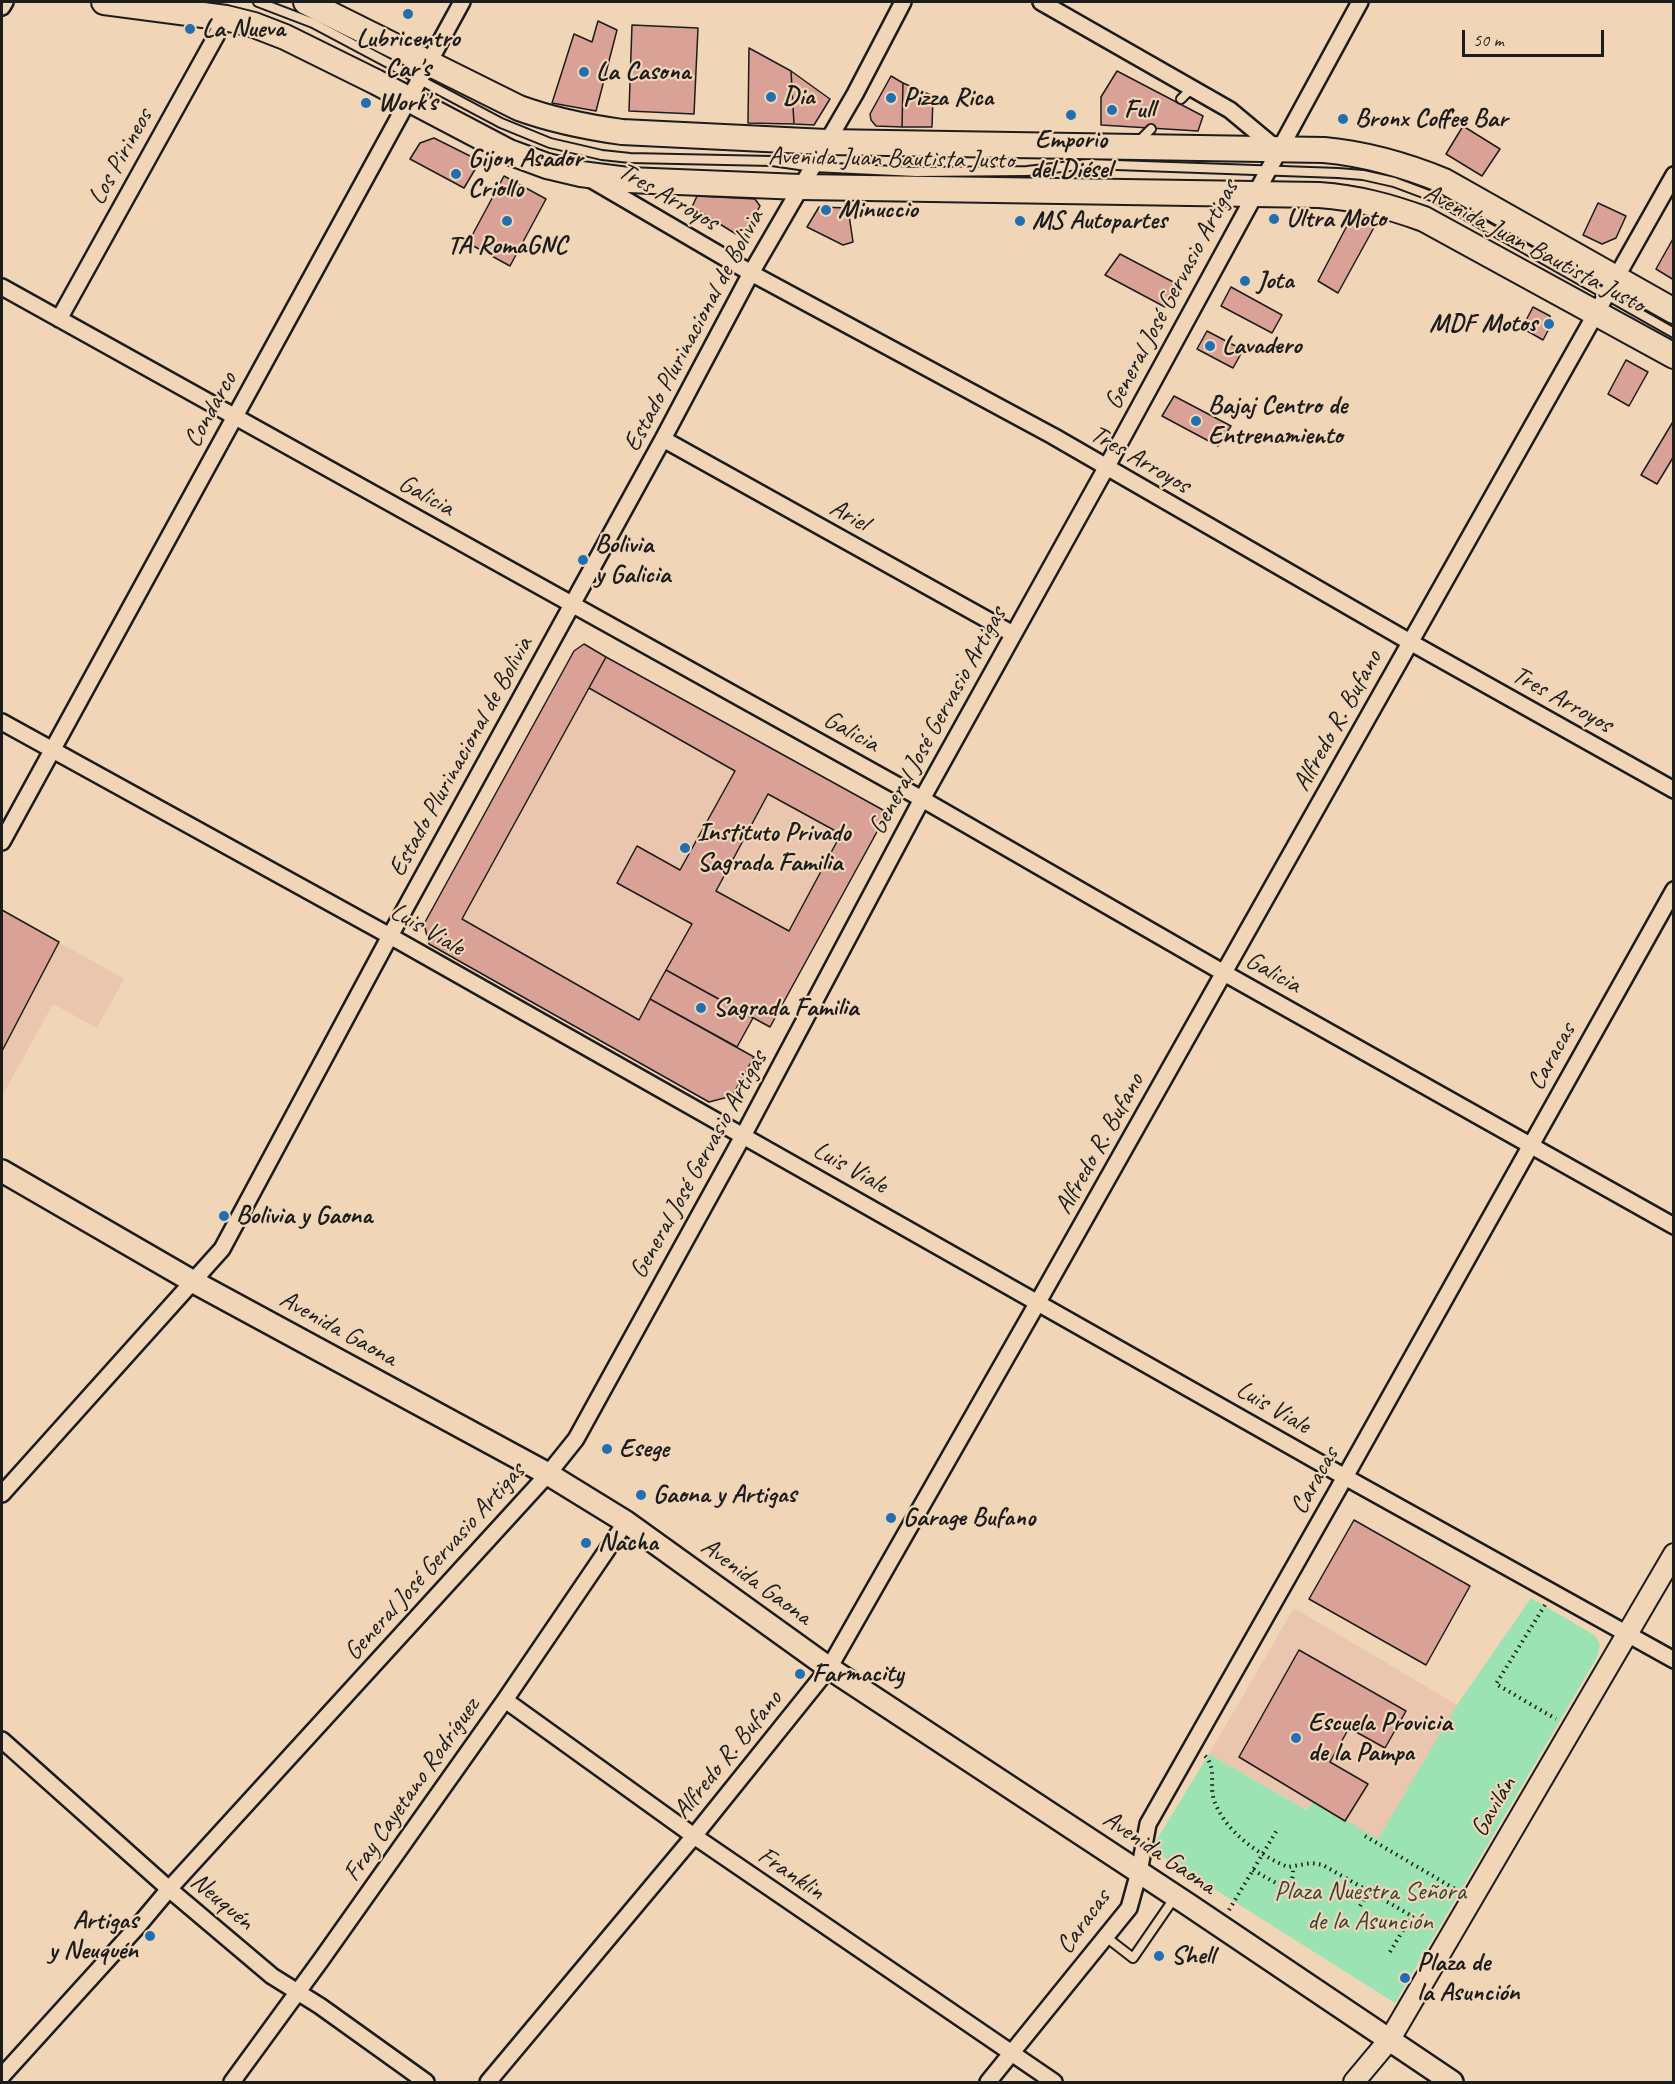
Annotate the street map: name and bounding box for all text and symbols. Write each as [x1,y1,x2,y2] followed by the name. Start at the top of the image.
[401,7,415,21] marker: Lubricentro Car's
[202,13,285,45] place label: La Nueva
[1465,18,1608,56] scale bar
[183,22,197,36] marker: La Nueva
[356,23,460,84] place label: Lubricentro Car's
[1473,29,1504,51] text: 50 m
[596,56,690,88] place label: La Casona
[577,65,591,79] marker: La Casona
[783,81,814,113] place label: Dia
[903,82,993,114] place label: Pizza Rica
[378,87,437,119] place label: Work's
[764,90,778,104] marker: Dia
[884,91,898,105] marker: Pizza Rica
[1124,94,1155,126] place label: Full
[359,96,373,110] marker: Work's
[1105,103,1119,117] marker: Full
[1355,103,1508,135] place label: Bronx Coffee Bar
[82,104,160,210] street label: Los Pirineos
[1064,108,1078,122] marker: Emporio del Diésel
[1336,112,1350,126] marker: Bronx Coffee Bar
[1030,124,1112,186] place label: Emporio del Diésel
[768,141,1014,177] street label: Avenida Juan Bautista Justo
[468,143,582,204] place label: Gijon Asador Criollo
[612,156,724,238] street label: Tres Arroyos
[449,167,463,181] marker: Gijon Asador Criollo
[1098,175,1246,415] street label: General José Gervasio Artigas
[1418,177,1650,321] street label: Avenida Juan Bautista Justo
[838,194,918,226] place label: Minuccio
[819,203,833,217] marker: Minuccio
[1286,203,1386,235] place label: Ultra Moto
[617,205,771,457] street label: Estado Plurinacional de Bolivia
[1032,205,1167,237] place label: MS Autopartes
[1267,212,1281,226] marker: Ultra Moto
[500,214,514,228] marker: TA RomaGNC
[1013,214,1027,228] marker: MS Autopartes
[447,230,567,262] place label: TA RomaGNC
[1257,265,1294,297] place label: Jota
[1238,274,1252,288] marker: Jota
[1429,308,1537,340] place label: MDF Motos
[1542,317,1556,331] marker: MDF Motos
[1222,330,1301,362] place label: Lavadero
[1203,339,1217,353] marker: Lavadero
[178,367,244,453] street label: Condarco
[1208,390,1347,452] place label: Bajaj Centro de Entrenamiento
[1189,414,1203,428] marker: Bajaj Centro de Entrenamiento
[1084,419,1196,501] street label: Tres Arroyos
[393,468,459,524] street label: Galicia
[824,493,874,539] street label: Ariel
[595,529,670,590] place label: Bolivia y Galicia
[576,553,590,567] marker: Bolivia y Galicia
[862,602,1014,840] street label: General José Gervasio Artigas
[382,632,540,882] street label: Estado Plurinacional de Bolivia
[1286,645,1390,797] street label: Alfredo R. Bufano
[1506,660,1618,740] street label: Tres Arroyos
[818,704,884,760] street label: Galicia
[697,817,851,879] place label: Instituto Privado Sagrada Familia
[678,841,692,855] marker: Instituto Privado Sagrada Familia
[384,896,470,964] street label: Luis Viale
[1240,945,1306,1001] street label: Galicia
[713,992,858,1024] place label: Sagrada Familia
[694,1001,708,1015] marker: Sagrada Familia
[1521,1018,1583,1096] street label: Caracas
[623,1046,775,1284] street label: General José Gervasio Artigas
[1048,1068,1152,1220] street label: Alfredo R. Bufano
[807,1135,893,1201] street label: Luis Viale
[236,1200,372,1232] place label: Bolivia y Gaona
[217,1209,231,1223] marker: Bolivia y Gaona
[274,1284,402,1374] street label: Avenida Gaona
[1230,1374,1316,1442] street label: Luis Viale
[619,1433,669,1465] place label: Esege
[600,1442,614,1456] marker: Esege
[1284,1442,1346,1520] street label: Caracas
[338,1457,532,1667] street label: General José Gervasio Artigas
[653,1479,796,1511] place label: Gaona y Artigas
[634,1488,648,1502] marker: Gaona y Artigas
[903,1502,1035,1534] place label: Garage Bufano
[884,1511,898,1525] marker: Garage Bufano
[598,1527,658,1559] place label: Nacha
[695,1531,817,1633] street label: Avenida Gaona
[579,1536,593,1550] marker: Nacha
[812,1658,903,1690] place label: Farmacity
[793,1667,807,1681] marker: Farmacity
[667,1684,789,1826] street label: Alfredo R. Bufano
[337,1692,487,1888] street label: Fray Cayetano Rodríguez
[1308,1707,1452,1768] place label: Escuela Provicia de la Pampa
[1289,1731,1303,1745] marker: Escuela Provicia de la Pampa
[1464,1771,1524,1843] street label: Gavilán
[1097,1804,1221,1902] street label: Avenida Gaona
[751,1840,831,1908] street label: Franklin
[184,1866,260,1938] street label: Neuquén
[1274,1876,1466,1937] park label: Plaza Nuestra Señora de la Asunción
[1050,1884,1118,1960] street label: Caracas
[48,1905,138,1966] place label: Artigas y Neuquén
[143,1929,157,1943] marker: Artigas y Neuquén
[1171,1940,1215,1972] place label: Shell
[1417,1947,1519,2008] place label: Plaza de la Asunción
[1152,1949,1166,1963] marker: Shell
[1398,1971,1412,1985] marker: Plaza de la Asunción

